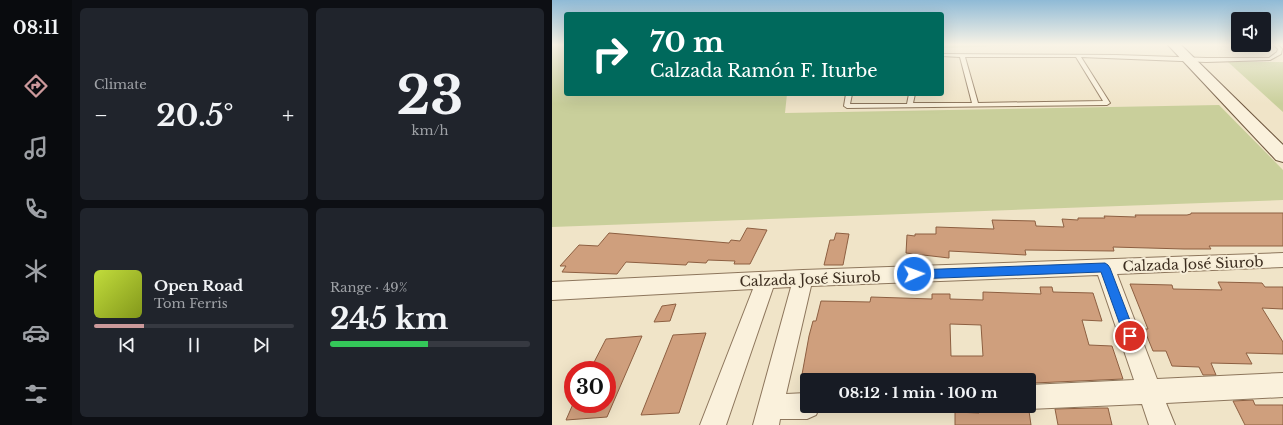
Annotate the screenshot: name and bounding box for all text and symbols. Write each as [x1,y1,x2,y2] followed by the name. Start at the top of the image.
[1231,12,1271,52] map controls
[1231,12,1271,52] button: sound
[13,17,59,39] text: 08:11
[650,25,724,60] text: 70 m
[584,28,636,80] icon: right
[650,60,878,82] text: Calzada Ramón F. Iturbe
[397,64,463,128] text: 23
[22,72,50,100] icon: directions
[94,76,147,93] text: Climate
[156,97,234,134] text: 20.5°
[94,102,108,129] text: −
[282,102,294,129] text: +
[412,122,448,139] text: km/h
[22,134,50,162] icon: music
[22,195,50,223] icon: phone
[893,253,935,295] position arrow
[1122,253,1264,275] street label: Calzada José Siurob
[22,257,50,285] icon: climate
[739,268,881,290] street label: Calzada José Siurob
[154,276,243,295] text: Open Road
[330,279,407,296] text: Range · 49%
[154,295,228,312] text: Tom Ferris
[330,300,448,337] text: 245 km
[22,319,50,347] icon: car
[1113,319,1147,353] pin
[1119,325,1141,347] icon: arrive
[116,334,138,356] icon: previous
[183,334,205,356] icon: pause
[250,334,272,356] icon: next
[564,361,616,413] speed limit sign: 30
[22,380,50,408] icon: filters
[838,383,998,402] text: 08:12 · 1 min · 100 m

